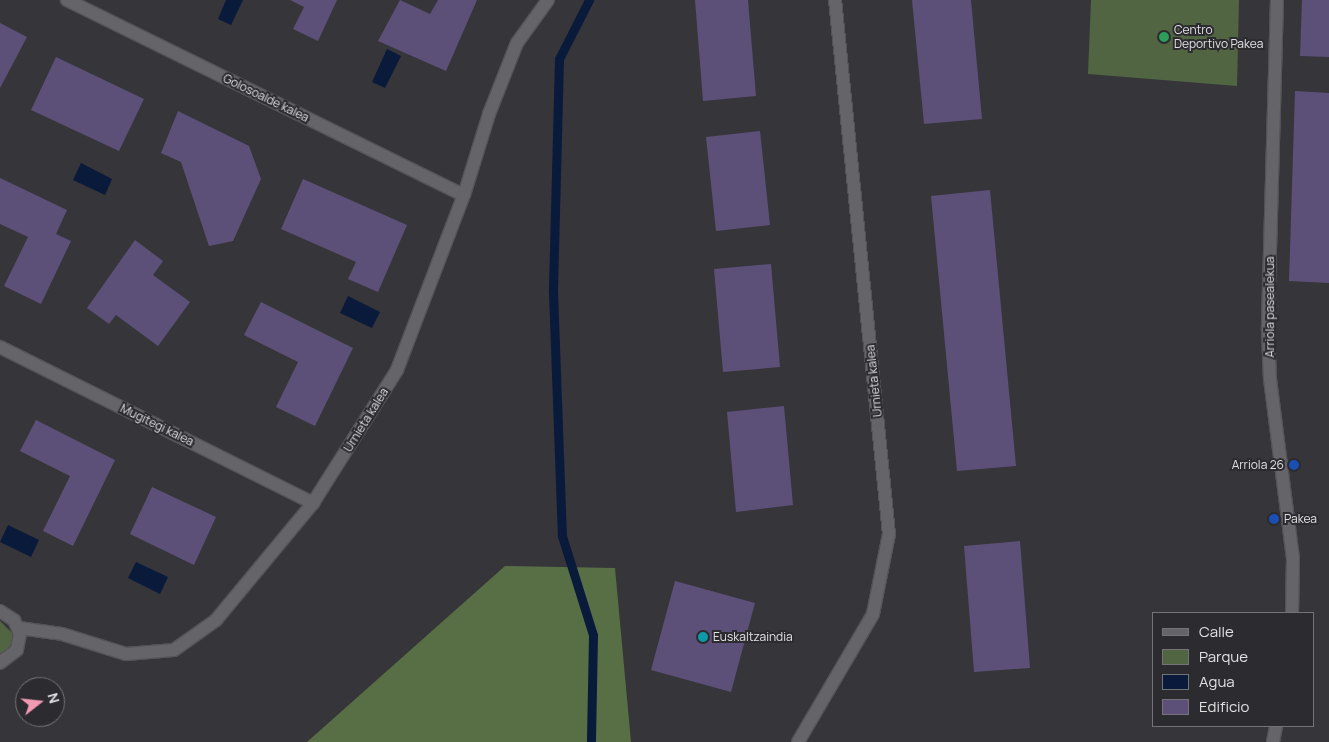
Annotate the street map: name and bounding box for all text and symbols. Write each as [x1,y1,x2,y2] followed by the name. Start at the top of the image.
[1174,23,1263,51] place label: Centro Deportivo Pakea
[1158,31,1170,43] marker: Centro Deportivo Pakea
[221,71,311,125] street label: Golosoalde kalea
[1263,256,1277,358] street label: Arriola pasealekua
[863,344,885,418] street label: Urnieta kalea
[341,385,391,455] street label: Urnieta kalea
[118,401,196,449] street label: Mugitegi kalea
[1232,458,1284,472] place label: Arriola 26
[1288,459,1300,471] marker: Arriola 26
[1284,512,1317,526] place label: Pakea
[1268,513,1280,525] marker: Pakea
[1152,612,1314,727] legend
[1199,621,1234,642] text: Calle
[713,630,793,644] place label: Euskaltzaindia
[697,631,709,643] marker: Euskaltzaindia
[1199,646,1248,667] text: Parque
[1199,671,1235,692] text: Agua
[15,677,65,727] north arrow
[43,691,64,705] text: N
[1199,696,1249,717] text: Edificio

